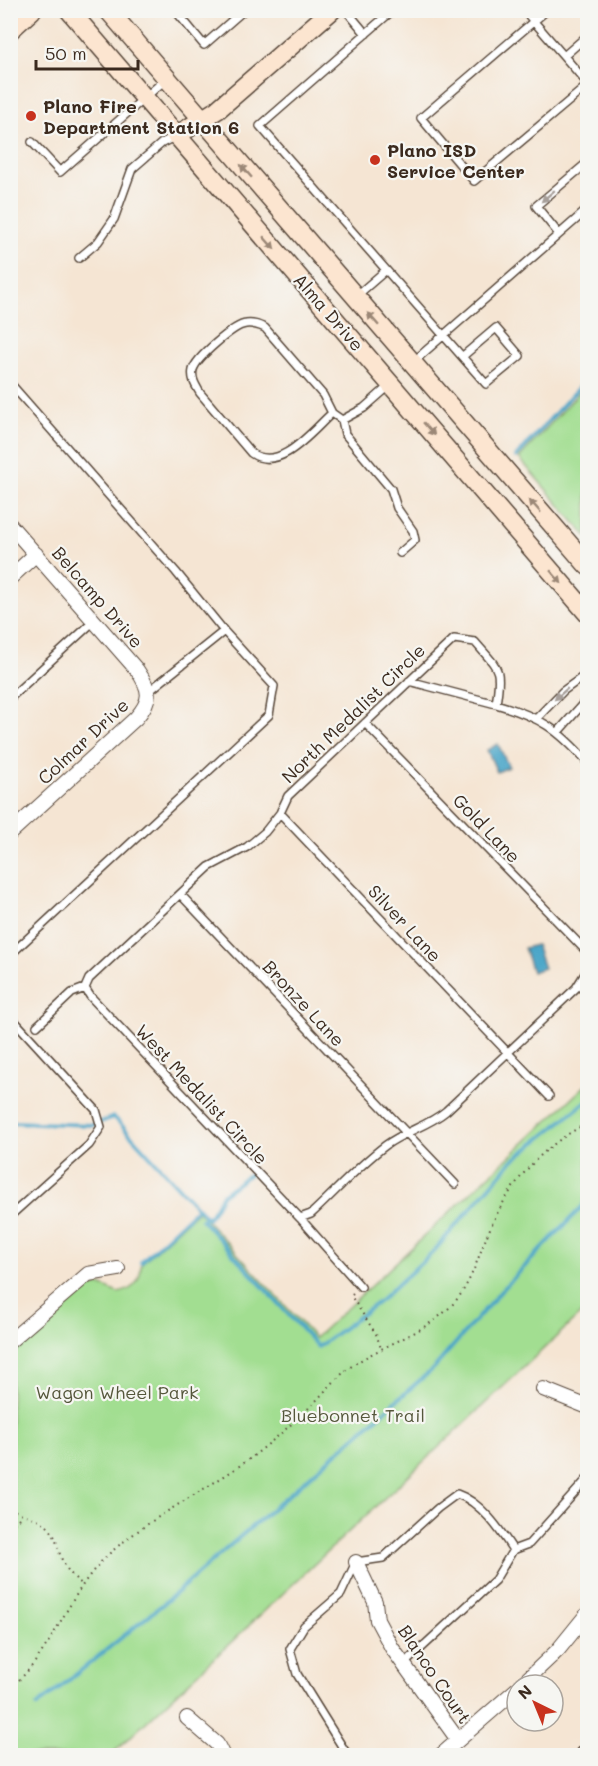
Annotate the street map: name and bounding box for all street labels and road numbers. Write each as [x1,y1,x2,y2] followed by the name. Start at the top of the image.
[288,268,370,356] street label: Alma Drive
[47,541,149,653] street label: Belcamp Drive
[276,638,430,788] street label: North Medalist Circle
[32,693,134,789] street label: Colmar Drive
[448,788,526,868] street label: Gold Lane
[363,879,447,967] street label: Silver Lane
[258,955,350,1051] street label: Bronze Lane
[131,1019,273,1169] street label: West Medalist Circle
[393,1620,477,1728] street label: Blanco Court

